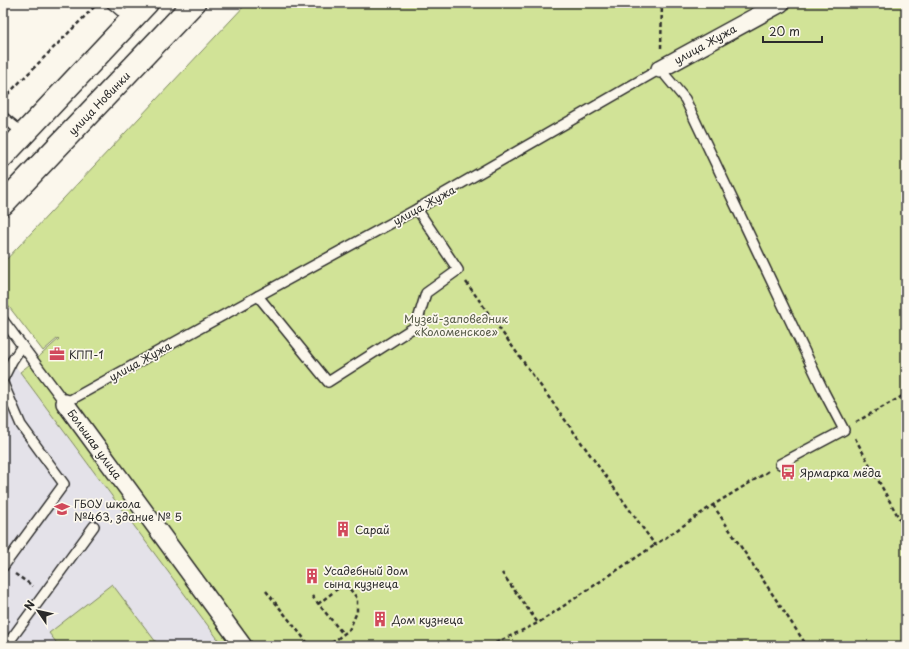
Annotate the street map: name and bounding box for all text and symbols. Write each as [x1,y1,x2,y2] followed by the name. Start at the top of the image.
[763,18,822,44] scale bar
[671,20,740,68] street label: улица Жужа
[769,22,800,40] text: 20 m
[64,67,134,139] street label: улица Новинки
[390,181,459,229] street label: улица Жужа
[404,310,509,340] park label: Музей-заповедник «Коломенское»
[106,337,175,385] street label: улица Жужа
[48,345,66,363] office icon: КПП-1
[69,346,104,363] place label: КПП-1
[64,405,126,483] street label: Большая улица
[779,463,797,481] bus stop icon: Ярмарка мёда
[800,464,881,481] place label: Ярмарка мёда
[74,495,182,525] place label: ГБОУ школа №463, здание № 5
[53,500,71,518] school or university icon: ГБОУ школа №463, здание № 5
[334,520,352,538] building icon: Сарай
[355,521,389,538] place label: Сарай
[324,562,408,592] place label: Усадебный дом сына кузнеца
[303,567,321,585] building icon: Усадебный дом сына кузнеца
[18,591,58,631] north arrow
[20,597,39,613] text: N
[371,610,389,628] building icon: Дом кузнеца
[391,611,463,628] place label: Дом кузнеца

